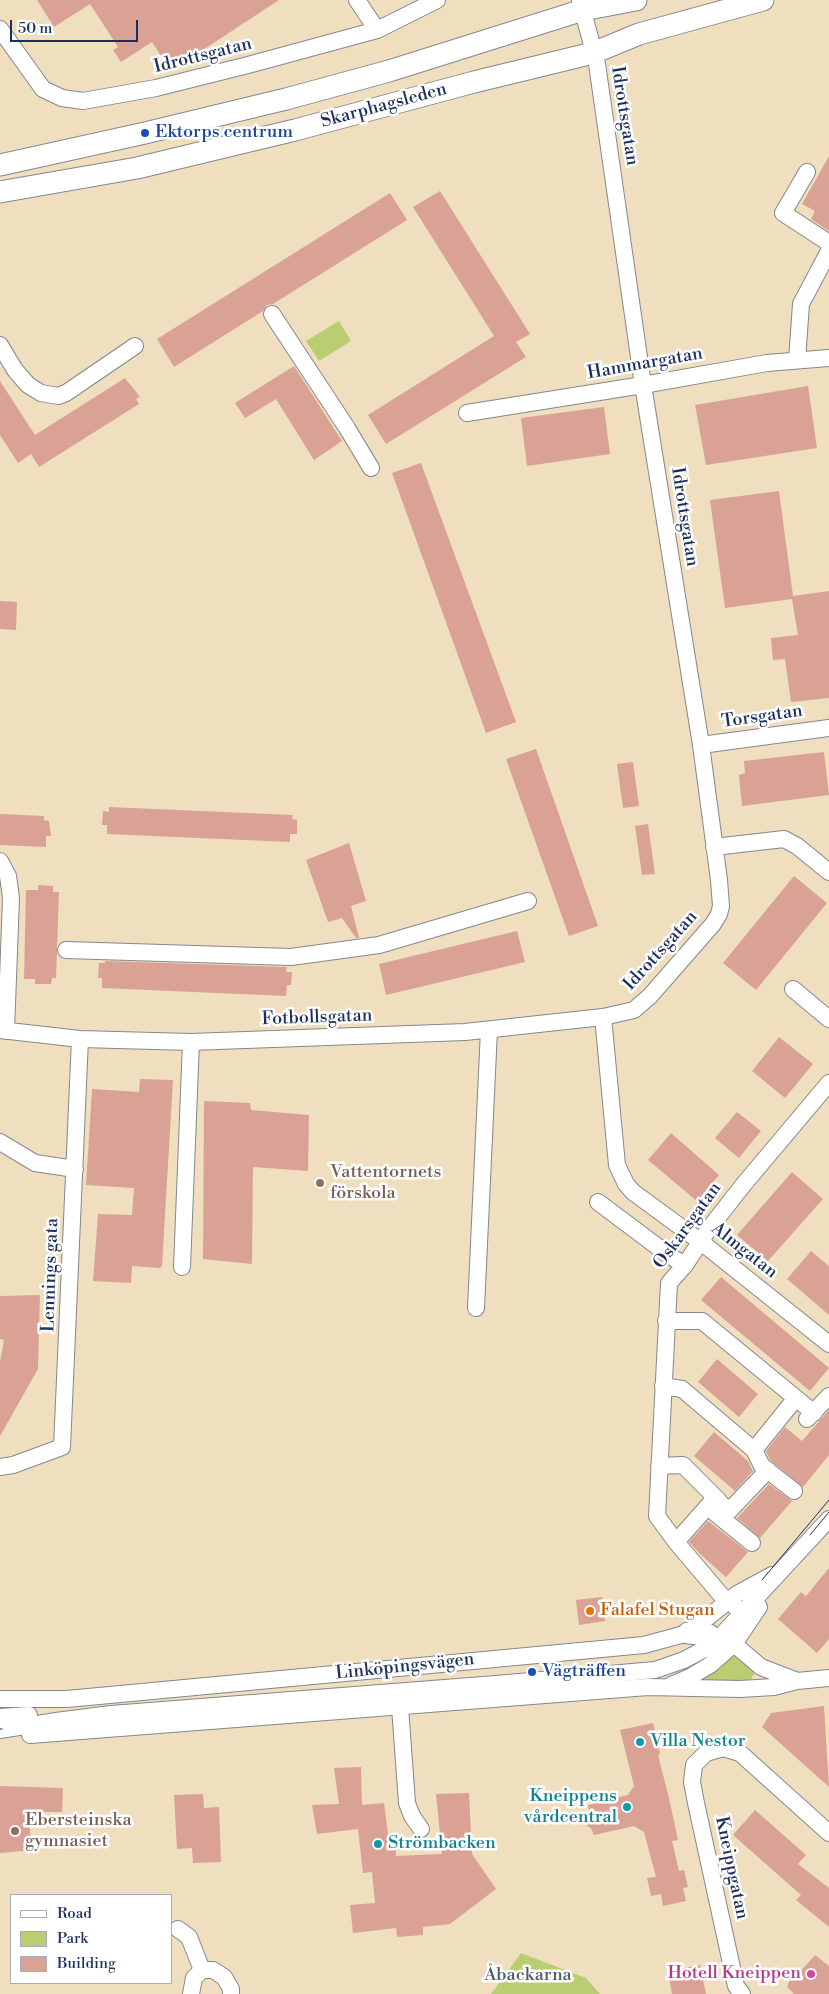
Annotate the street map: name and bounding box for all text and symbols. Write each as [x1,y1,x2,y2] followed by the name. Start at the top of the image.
[12,10,140,42] scale bar
[18,19,52,38] text: 50 m
[152,33,254,79] street label: Idrottsgatan
[606,65,642,167] street label: Idrottsgatan
[319,79,449,133] street label: Skarphagsleden
[155,122,293,144] place label: Ektorps centrum
[139,127,151,139] marker: Ektorps centrum
[586,343,704,385] street label: Hammargatan
[666,466,702,568] street label: Idrottsgatan
[720,701,804,733] street label: Torsgatan
[619,907,703,995] street label: Idrottsgatan
[261,1005,373,1031] street label: Fotbollsgatan
[330,1162,441,1204] place label: Vattentornets förskola
[314,1177,326,1189] marker: Vattentornets förskola
[649,1179,727,1273] street label: Oskarsgatan
[38,1218,64,1332] street label: Lennings gata
[706,1218,782,1284] street label: Almgatan
[600,1600,715,1622] place label: Falafel Stugan
[584,1605,596,1617] marker: Falafel Stugan
[335,1649,475,1685] street label: Linköpingsvägen
[542,1661,626,1683] place label: Vägträffen
[526,1666,538,1678] marker: Vägträffen
[650,1731,746,1753] place label: Villa Nestor
[634,1736,646,1748] marker: Villa Nestor
[524,1786,617,1828] place label: Kneippens vårdcentral
[621,1801,633,1813] marker: Kneippens vårdcentral
[25,1810,132,1852] place label: Ebersteinska gymnasiet
[710,1815,752,1921] street label: Kneippgatan
[9,1825,21,1837] marker: Ebersteinska gymnasiet
[388,1833,496,1855] place label: Strömbacken
[372,1838,384,1850] marker: Strömbacken
[10,1894,172,1984] legend
[57,1904,92,1923] text: Road
[57,1929,88,1948] text: Park
[57,1954,116,1973] text: Building
[667,1963,801,1985] place label: Hotell Kneippen
[484,1965,572,1987] park label: Åbackarna
[805,1968,817,1980] marker: Hotell Kneippen

